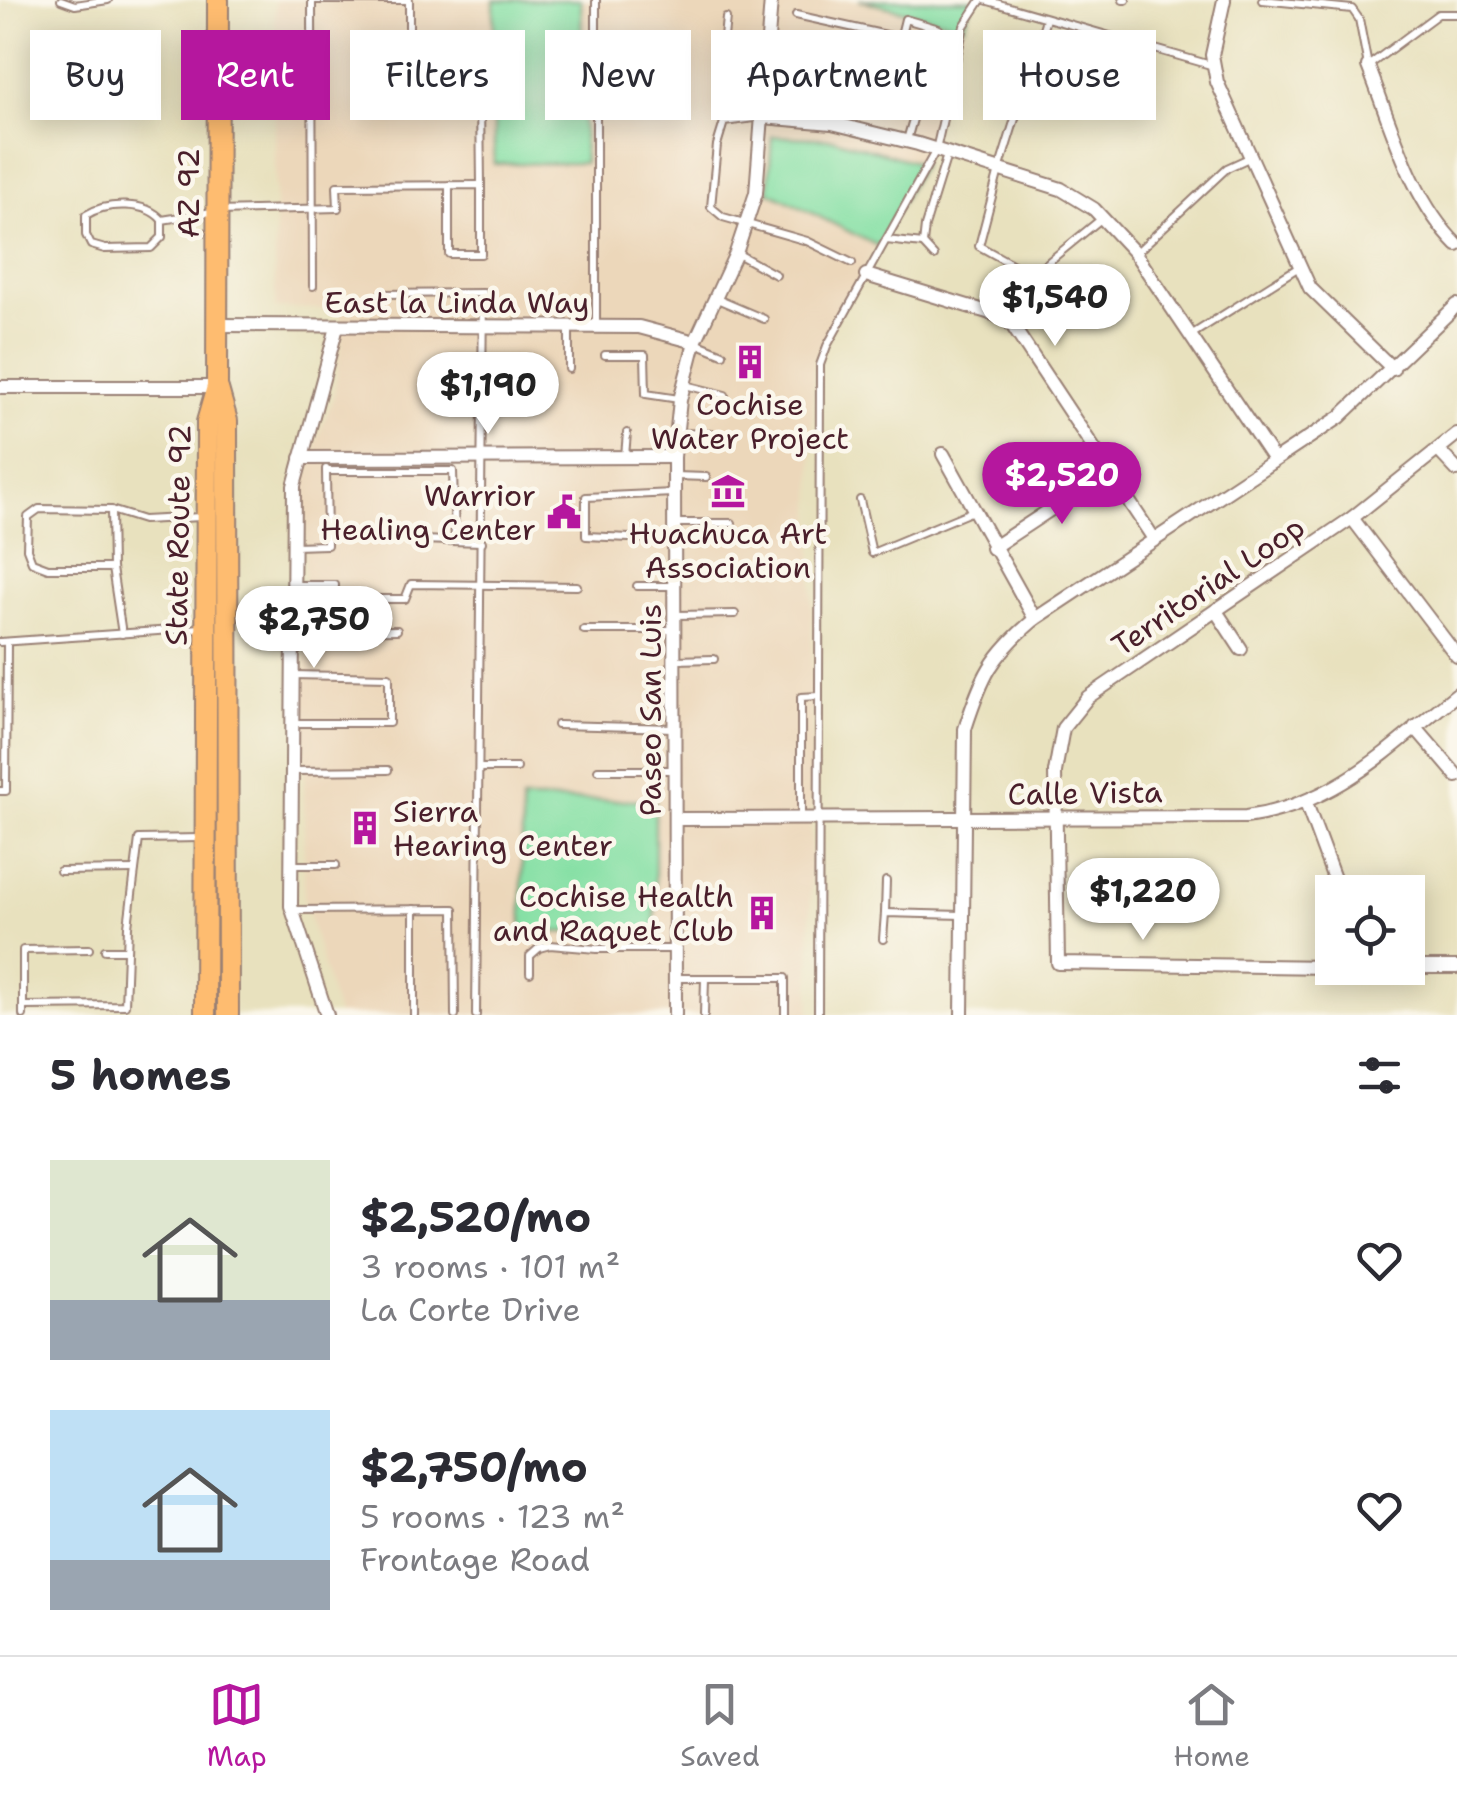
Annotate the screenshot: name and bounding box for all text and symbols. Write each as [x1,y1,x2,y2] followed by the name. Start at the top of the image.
[30,30,161,120] chip: Buy
[181,30,330,120] chip: Rent
[350,30,525,120] chip: Filters
[545,30,691,120] chip: New
[711,30,963,120] chip: Apartment
[983,30,1156,120] chip: House
[168,148,209,238] street label: AZ 92
[974,264,1136,349] pin: $1,540
[1001,275,1109,318] text: $1,540
[324,282,590,323] street label: East la Linda Way
[731,343,769,381] building icon: Cochise Water Project
[407,352,569,437] pin: $1,190
[439,363,537,406] text: $1,190
[651,384,849,459] place label: Cochise Water Project
[156,424,200,646] street label: State Route 92
[981,442,1143,527] pin: $2,520
[1004,453,1120,496] text: $2,520
[709,472,747,510] museum icon: Huachuca Art Association
[320,475,536,550] place label: Warrior Healing Center
[545,493,583,531] public building icon: Warrior Healing Center
[1104,506,1312,666] street label: Territorial Loop
[629,513,827,588] place label: Huachuca Art Association
[233,586,395,671] pin: $2,750
[258,597,370,640] text: $2,750
[630,604,671,816] street label: Paseo San Luis
[1007,771,1163,815] street label: Calle Vista
[393,791,613,866] place label: Sierra Hearing Center
[346,809,384,847] building icon: Sierra Hearing Center
[1062,858,1224,943] pin: $1,220
[1089,869,1197,912] text: $1,220
[1315,875,1425,985] map controls
[1315,875,1425,985] button: locate
[493,876,734,951] place label: Cochise Health and Raquet Club
[743,894,781,932] building icon: Cochise Health and Raquet Club
[50,1047,231,1103] text: 5 homes
[1352,1048,1407,1103] icon: filters
[360,1189,591,1245] text: $2,520/mo
[130,1200,250,1320] icon: home
[1352,1233,1407,1288] icon: heart
[360,1245,620,1288] text: 3 rooms · 101 m²
[360,1288,581,1331] text: La Corte Drive
[360,1439,588,1495] text: $2,750/mo
[130,1450,250,1570] icon: home
[1352,1483,1407,1538] icon: heart
[360,1495,625,1538] text: 5 rooms · 123 m²
[360,1538,590,1581] text: Frontage Road
[207,1677,267,1775] tab: Map
[680,1677,760,1775] tab: Saved
[1173,1677,1250,1775] tab: Home

